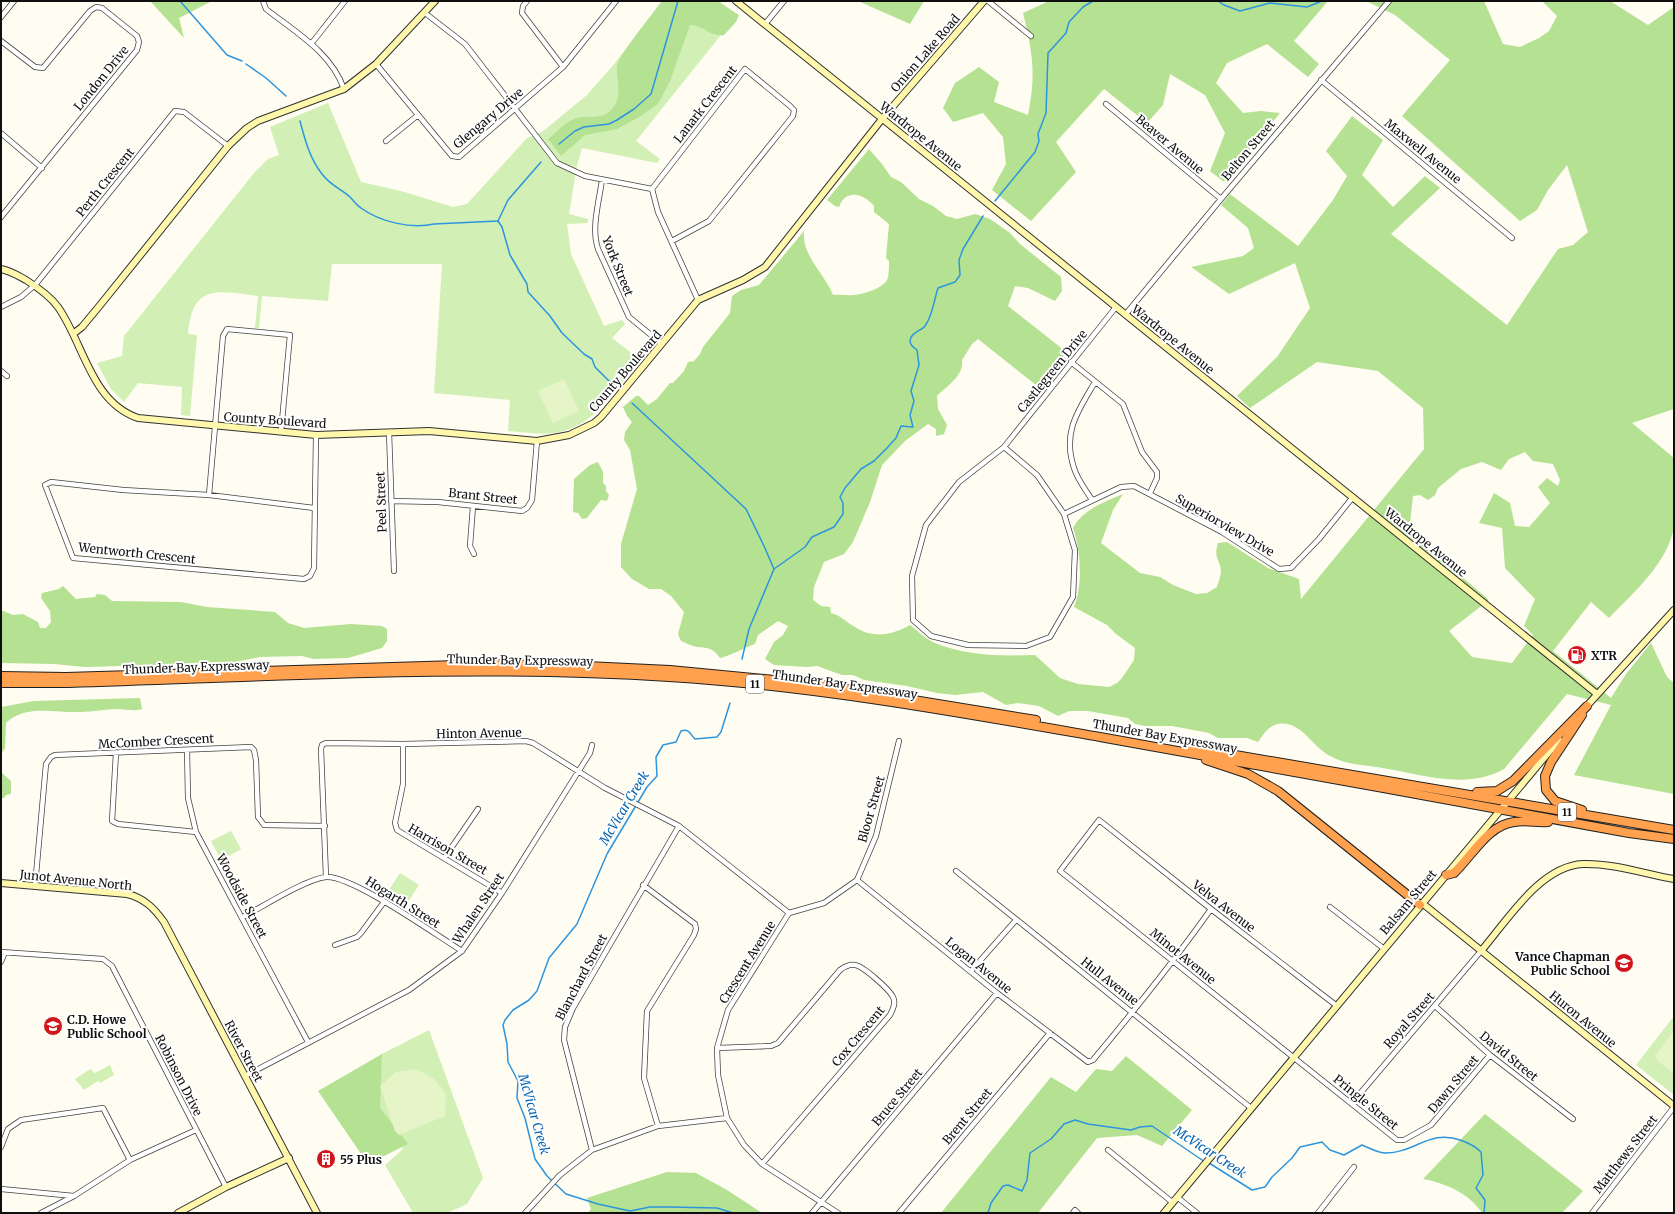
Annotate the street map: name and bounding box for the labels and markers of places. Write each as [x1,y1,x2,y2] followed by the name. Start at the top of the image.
[1566,644,1588,666] fuel station icon: XTR
[1591,648,1617,663] place label: XTR
[1514,949,1610,978] place label: Vance Chapman Public School
[1613,952,1635,974] school or university icon: Vance Chapman Public School
[67,1012,147,1041] place label: C.D. Howe Public School
[42,1015,64,1037] school or university icon: C.D. Howe Public School
[315,1148,337,1170] building icon: 55 Plus
[340,1152,382,1167] place label: 55 Plus

